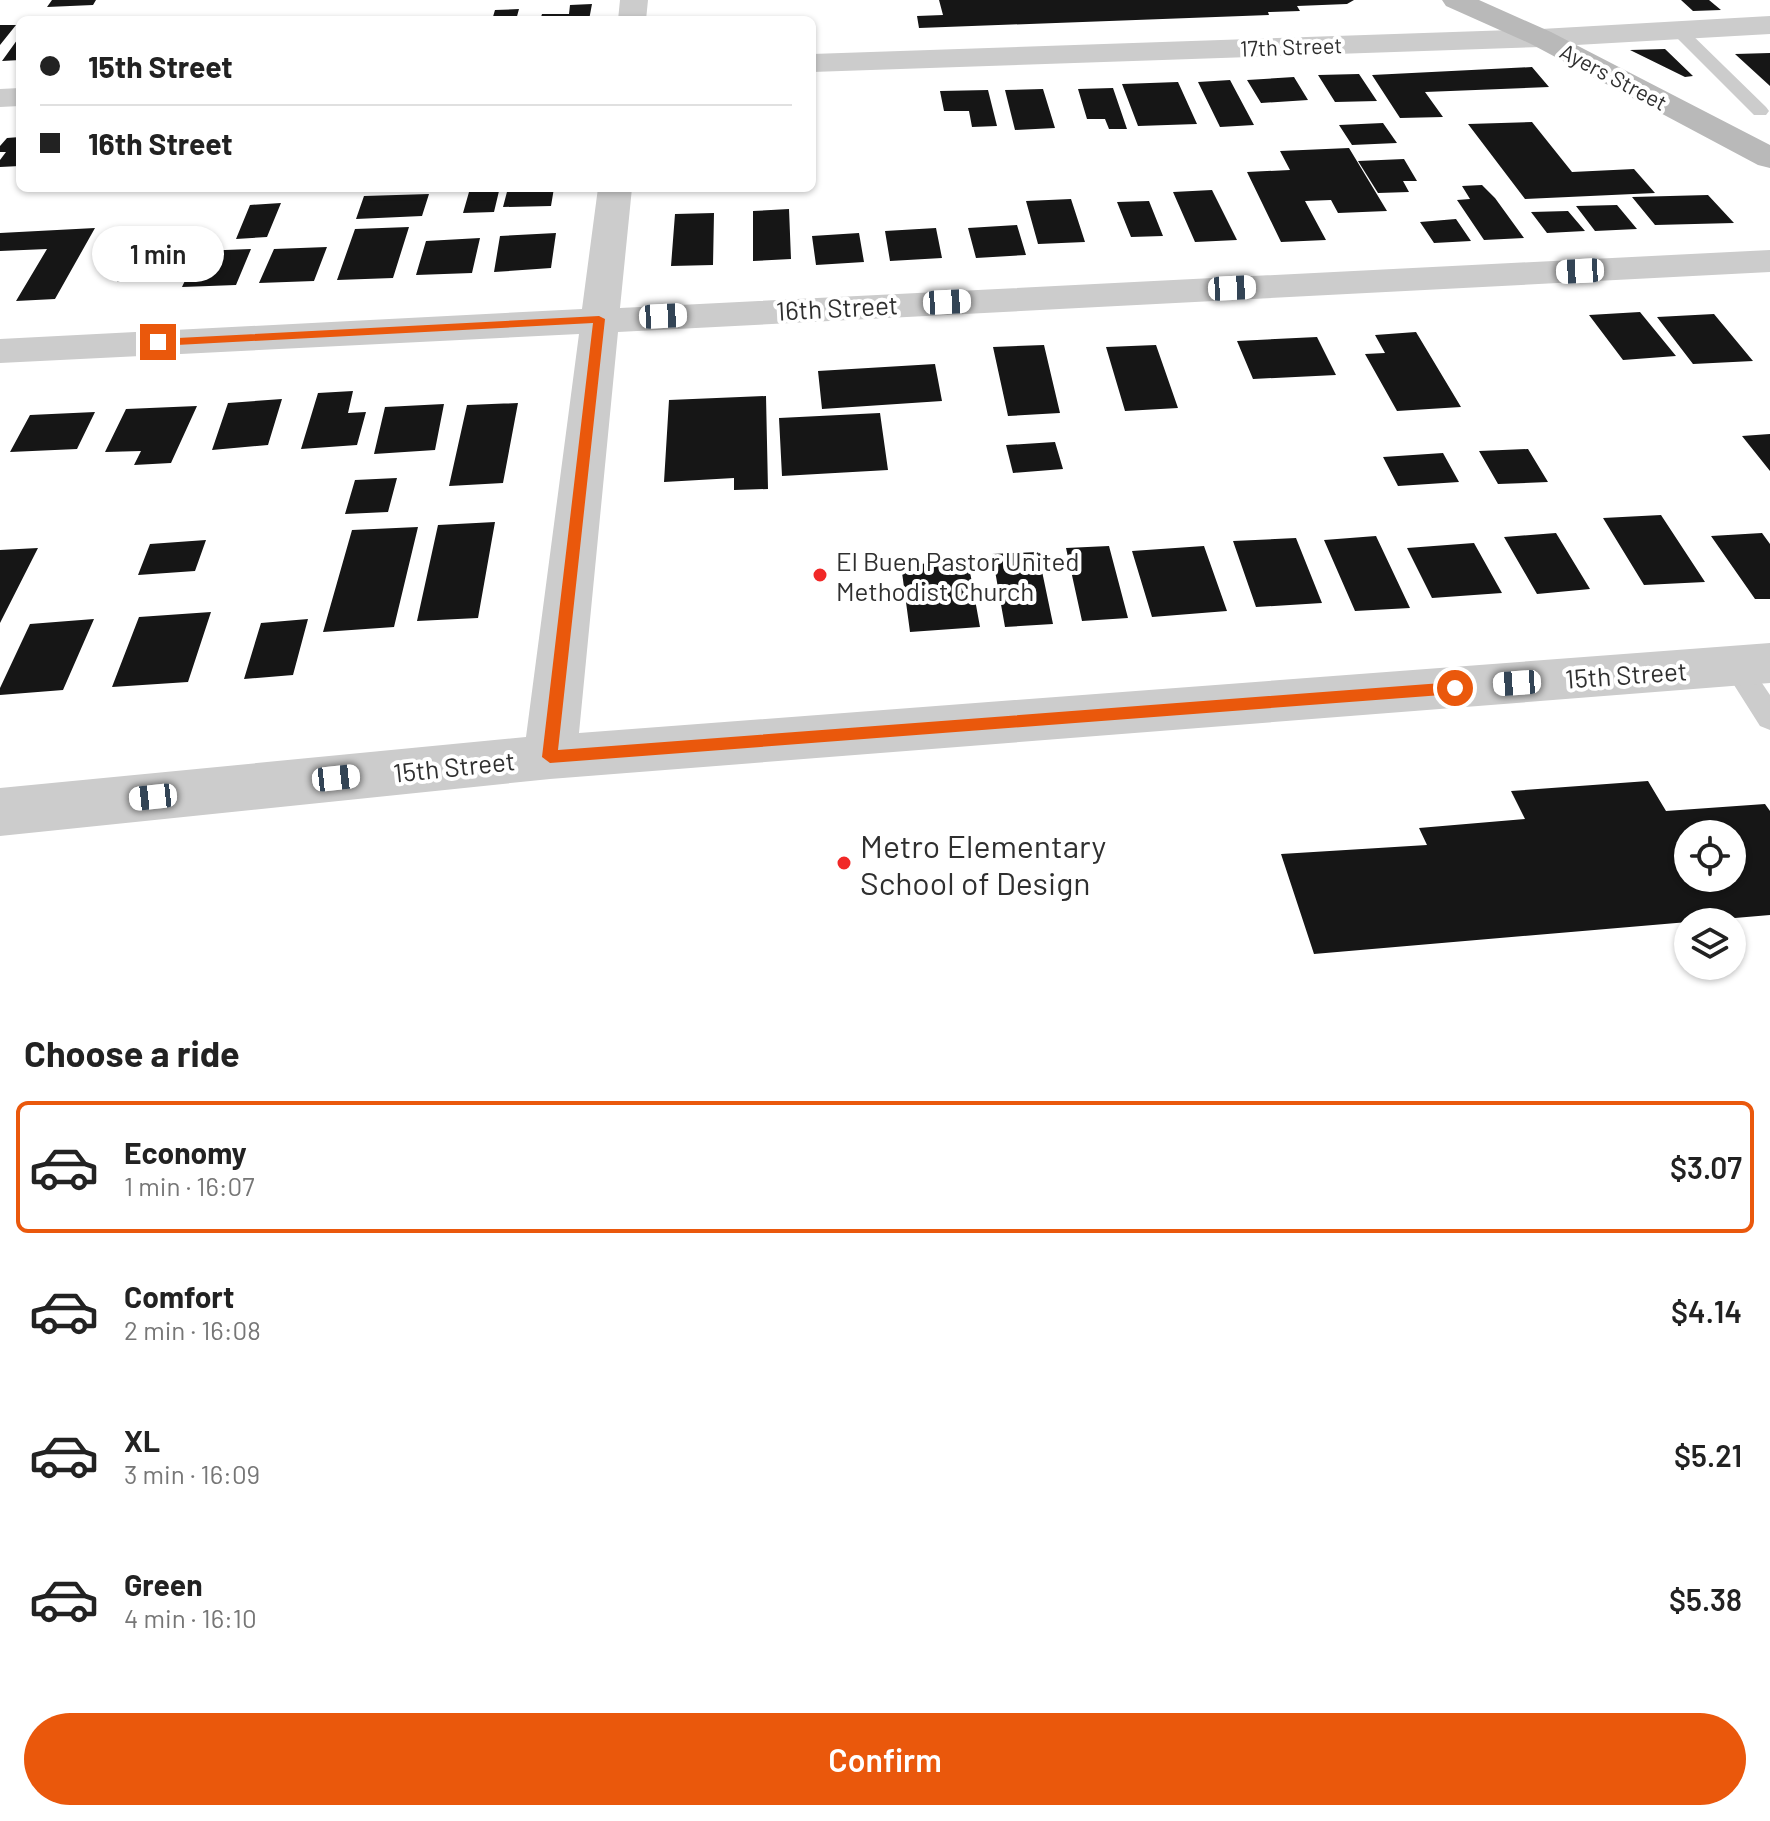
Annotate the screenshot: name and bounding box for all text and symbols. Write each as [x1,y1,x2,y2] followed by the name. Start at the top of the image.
[1239,31,1343,61] street label: 17th Street
[1556,37,1672,115] street label: Ayers Street
[88,48,233,84] text: 15th Street
[88,125,233,161] text: 16th Street
[92,226,224,282] callout: 1 min
[130,238,186,269] text: 1 min
[1555,258,1605,284] car
[1207,275,1257,301] car
[775,288,899,326] street label: 16th Street
[922,289,972,315] car
[638,303,688,329] car
[140,324,176,360] route end
[836,545,1079,606] place label: El Buen Pastor United Methodist Church
[811,566,829,584] marker: El Buen Pastor United Methodist Church
[1564,654,1688,694] street label: 15th Street
[1492,669,1542,697] car
[1437,670,1473,706] route start
[392,744,516,788] street label: 15th Street
[311,764,361,792] car
[128,783,178,811] car
[1674,820,1746,980] map controls
[1674,820,1746,892] button: locate
[860,826,1107,901] place label: Metro Elementary School of Design
[835,854,853,872] marker: Metro Elementary School of Design
[1674,908,1746,980] button: layers
[24,1031,240,1074] text: Choose a ride
[28,1131,100,1203] icon: car
[124,1134,247,1170] text: Economy
[1670,1149,1742,1185] text: $3.07
[124,1170,255,1201] text: 1 min · 16:07
[28,1275,100,1347] icon: car
[124,1278,234,1314] text: Comfort
[1671,1293,1742,1329] text: $4.14
[124,1314,261,1345] text: 2 min · 16:08
[28,1419,100,1491] icon: car
[124,1422,160,1458] text: XL
[1674,1437,1742,1473] text: $5.21
[124,1458,260,1489] text: 3 min · 16:09
[28,1563,100,1635] icon: car
[124,1566,203,1602] text: Green
[1669,1581,1742,1617] text: $5.38
[124,1602,257,1633] text: 4 min · 16:10
[24,1713,1746,1805] button: Confirm

